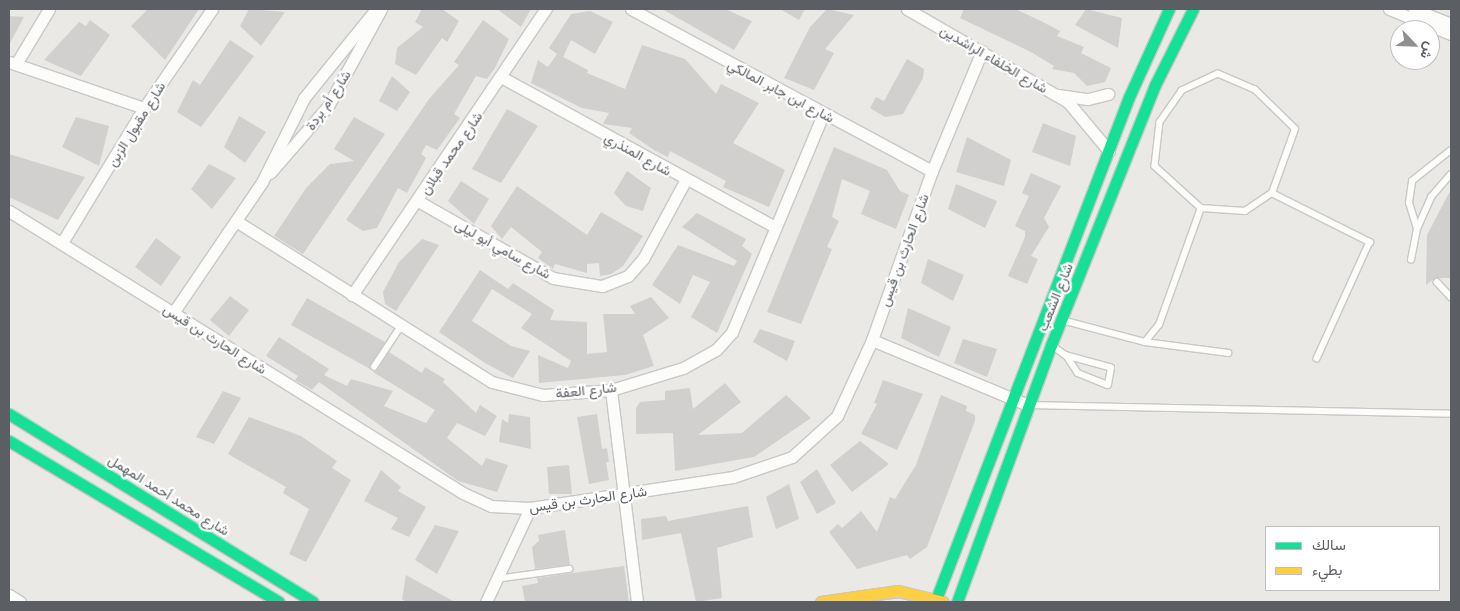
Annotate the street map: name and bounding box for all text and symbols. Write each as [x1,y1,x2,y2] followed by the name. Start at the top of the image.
[1390,20,1440,70] north arrow
[937,21,1051,97] street label: شارع الخلفاء الراشدين
[1415,39,1440,62] text: ش
[725,56,837,126] street label: شارع ابن جابر المالكي
[302,67,354,133] street label: شارع أم بردة
[103,79,169,169] street label: شارع مقبول الزبن
[416,108,486,198] street label: شارع محمد قبلان
[602,129,674,179] street label: شارع المنذري
[876,191,932,309] street label: شارع الحارث بن قيس
[452,216,554,282] street label: شارع سامي أبو ليلى
[1034,260,1076,334] street label: شارع الشعب
[160,300,270,378] street label: شارع الحارث بن قيس
[555,378,617,402] street label: شارع العفة
[105,451,233,539] street label: شارع محمد أحمد المهمل
[528,482,648,516] street label: شارع الحارث بن قيس
[1265,526,1440,591] legend
[1312,534,1346,555] text: سالك
[1312,559,1342,580] text: بطيء

